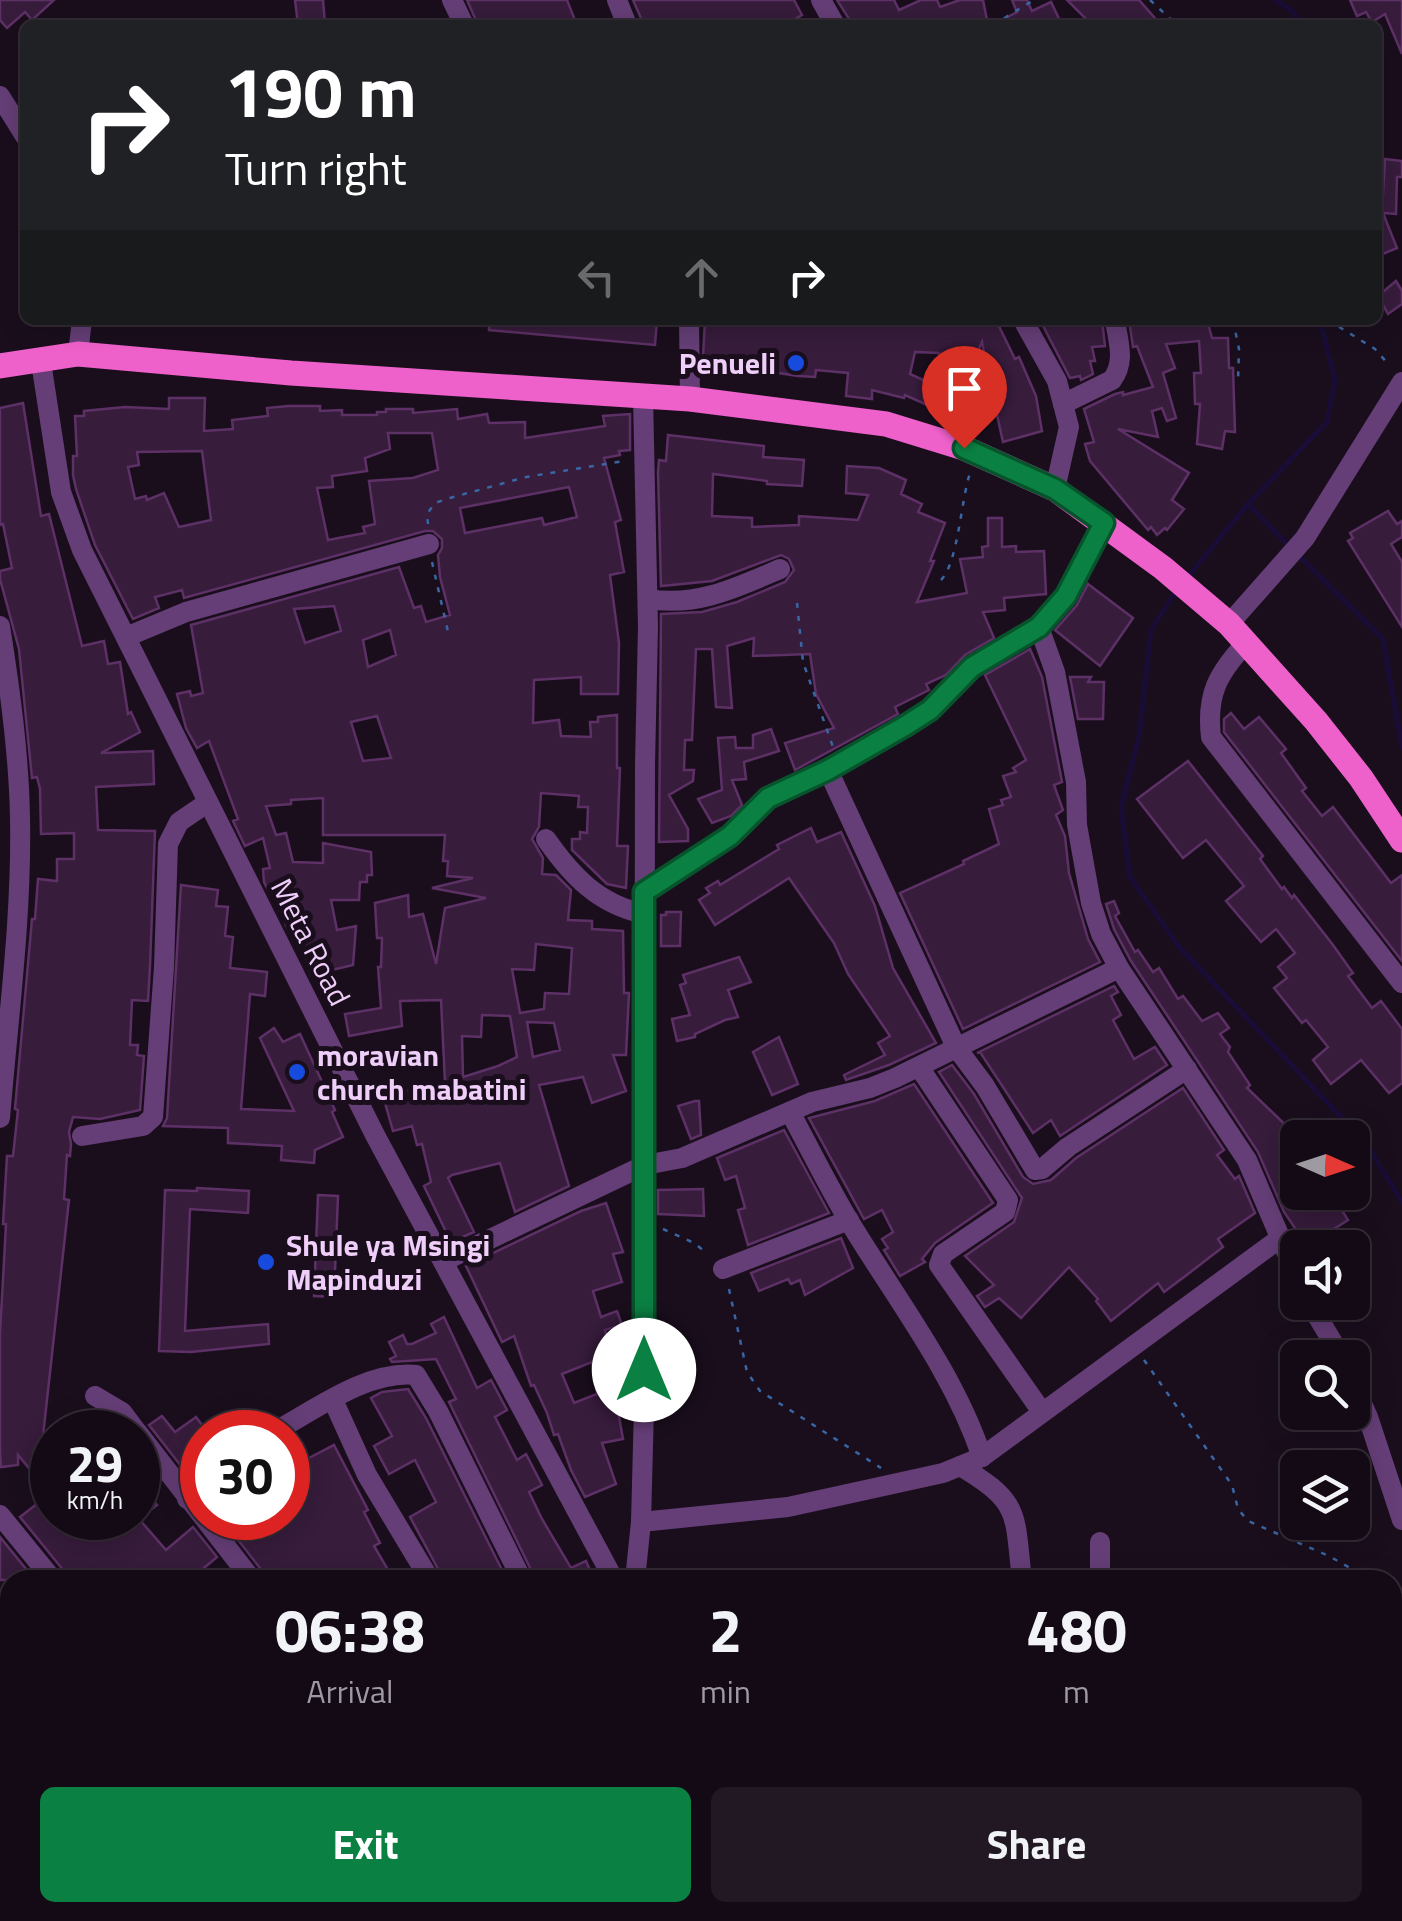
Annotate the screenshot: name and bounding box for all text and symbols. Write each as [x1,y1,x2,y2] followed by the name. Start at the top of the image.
[225,38,417,144] text: 190 m
[60,60,190,190] icon: right
[225,134,407,202] text: Turn right
[569,250,624,305] icon: left
[674,250,729,305] icon: ahead
[779,250,834,305] icon: right
[679,340,776,386] place label: Penueli
[922,346,1007,449] pin
[785,352,807,374] marker: Penueli
[937,361,992,416] icon: arrive
[259,870,363,1014] street label: Meta Road
[317,1032,526,1112] place label: moravian church mabatini
[286,1061,308,1083] marker: moravian church mabatini
[1280,1120,1370,1210] north arrow
[1280,1120,1370,1540] map controls
[286,1222,490,1302] place label: Shule ya Msingi Mapinduzi
[1280,1230,1370,1320] button: sound
[255,1251,277,1273] marker: Shule ya Msingi Mapinduzi
[592,1318,696,1422] position arrow
[1280,1340,1370,1430] button: search
[180,1410,310,1540] speed limit sign: 30
[67,1425,123,1501] text: 29
[1280,1450,1370,1540] button: layers
[67,1481,123,1519] text: km/h
[275,1584,425,1675] text: 06:38
[709,1584,742,1675] text: 2
[1026,1584,1127,1675] text: 480
[307,1667,393,1715] text: Arrival
[700,1667,751,1715] text: min
[1063,1667,1090,1715] text: m
[40,1787,691,1902] button: Exit
[711,1787,1362,1902] button: Share

